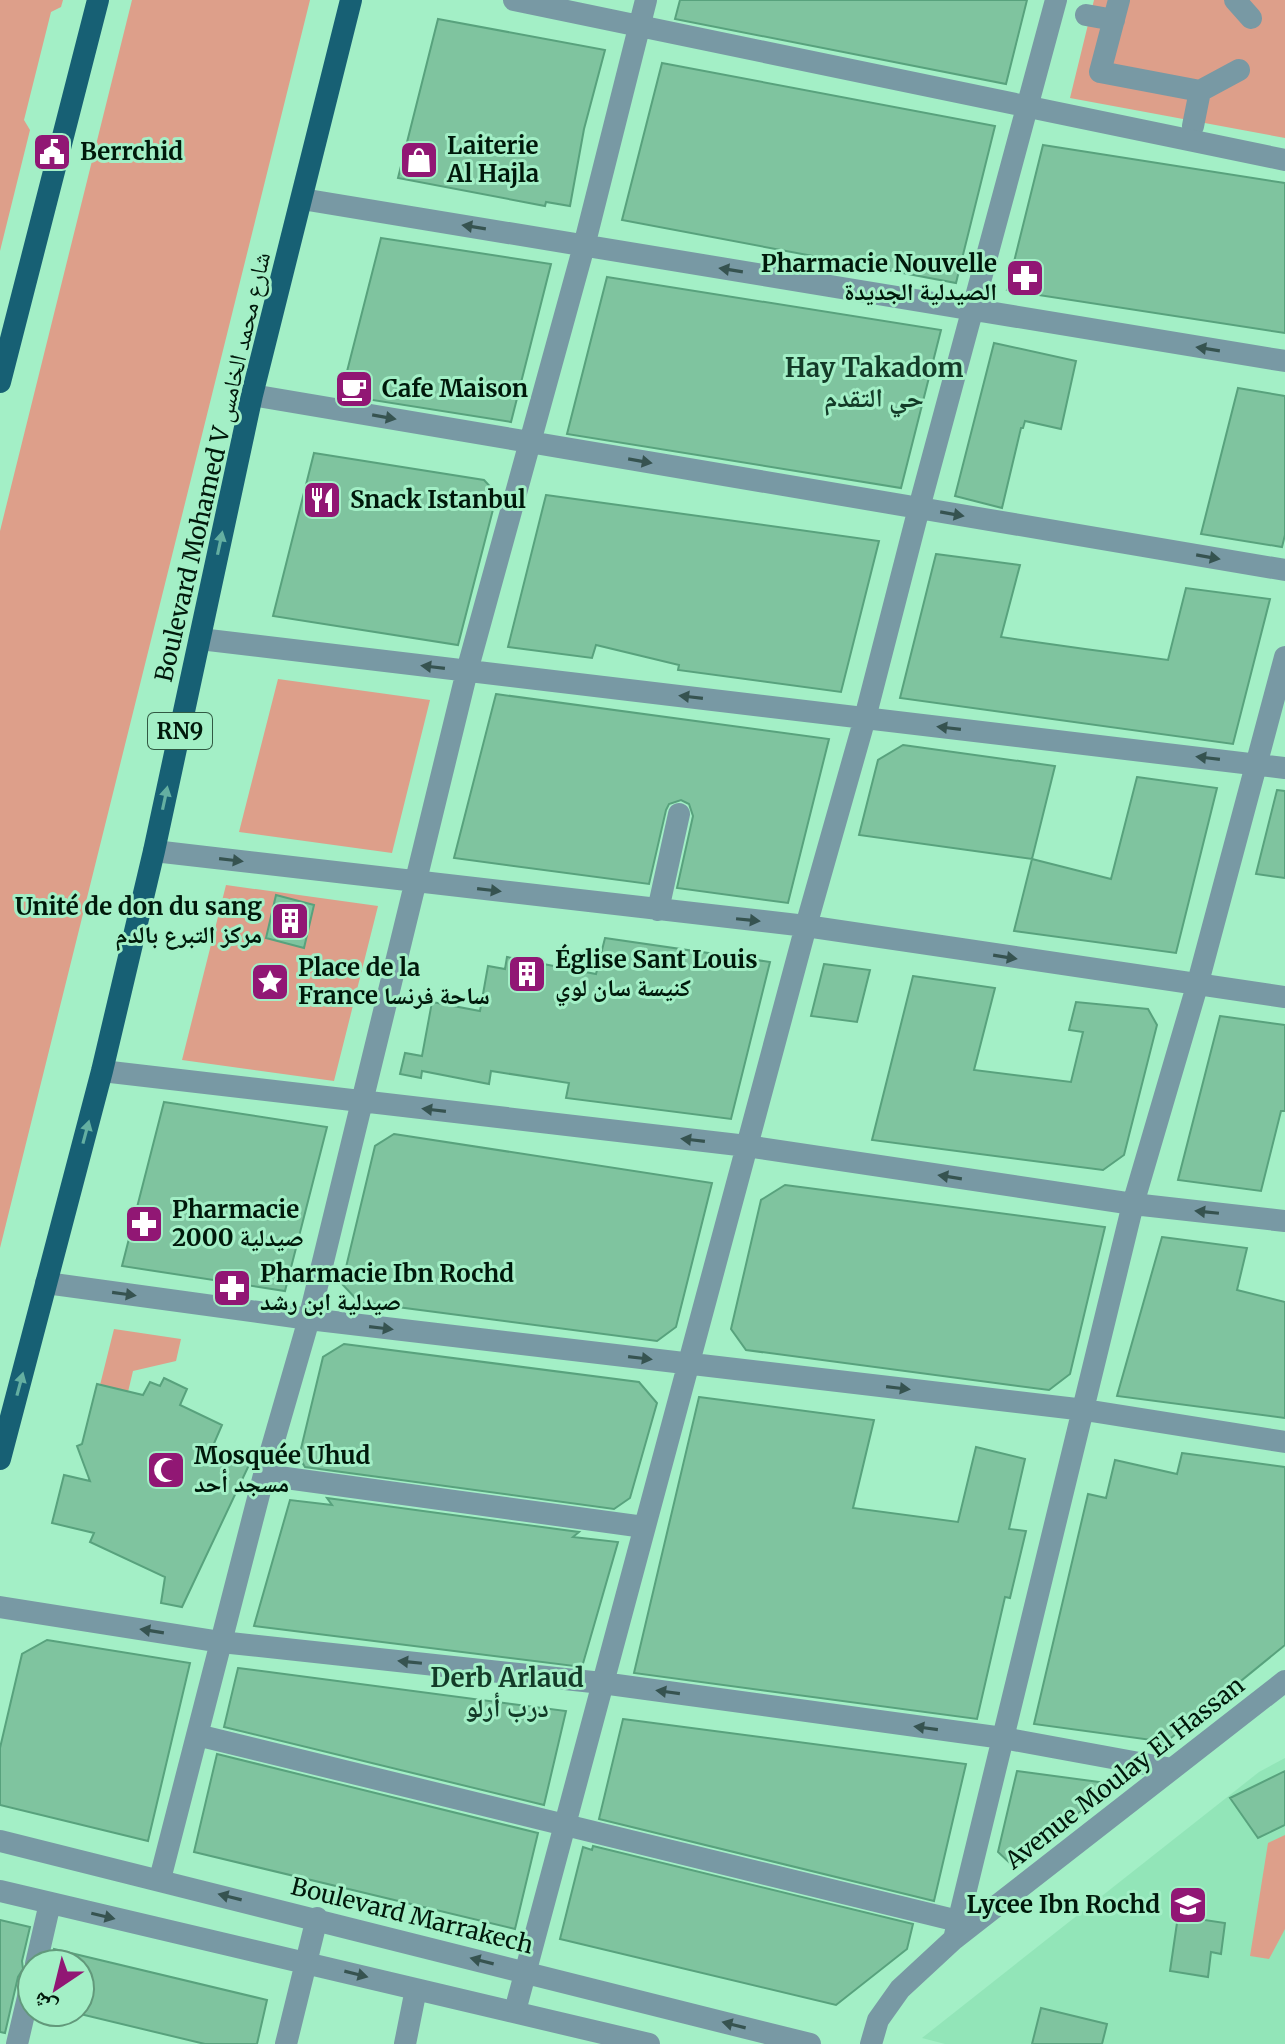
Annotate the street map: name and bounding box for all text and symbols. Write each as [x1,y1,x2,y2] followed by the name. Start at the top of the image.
[446,130,539,189] place label: Laiterie Al Hajla
[31,131,73,173] public building icon: Berrchid
[80,136,183,167] place label: Berrchid
[398,139,440,181] shop icon: Laiterie Al Hajla
[461,221,486,233] one-way arrow
[761,248,997,307] place label: Pharmacie Nouvelle الصيدلية الجديدة
[148,249,277,685] street label: Boulevard Mohamed V شارع محمد الخامس
[1004,257,1046,299] pharmacy icon: Pharmacie Nouvelle الصيدلية الجديدة
[718,263,743,276] one-way arrow
[1195,342,1220,354] one-way arrow
[785,351,963,418] district label: Hay Takadom حي التقدم
[333,368,375,410] cafe icon: Cafe Maison
[382,373,528,404] place label: Cafe Maison
[372,412,397,424] one-way arrow
[628,455,653,467] one-way arrow
[301,479,343,521] restaurant icon: Snack Istanbul
[350,484,526,515] place label: Snack Istanbul
[940,508,965,520] one-way arrow
[215,531,227,556] one-way arrow
[1196,551,1221,563] one-way arrow
[420,660,445,673] one-way arrow
[678,691,703,704] one-way arrow
[148,713,212,749] road number: RN9
[936,721,961,734] one-way arrow
[1195,751,1220,764] one-way arrow
[159,785,172,810] one-way arrow
[219,854,244,867] one-way arrow
[477,884,502,897] one-way arrow
[15,891,262,952] place label: Unité de don du sang مركز التبرع بالدم
[269,900,311,942] building icon: Unité de don du sang مركز التبرع بالدم
[736,913,761,926] one-way arrow
[555,943,758,1007] place label: Église Sant Louis كنيسة سان لوي
[993,951,1018,963] one-way arrow
[298,952,490,1011] place label: Place de la France ساحة فرنسا
[506,953,548,995] building icon: Église Sant Louis كنيسة سان لوي
[249,961,291,1003] place icon: Place de la France ساحة فرنسا
[421,1103,446,1116] one-way arrow
[80,1120,92,1145] one-way arrow
[680,1133,705,1146] one-way arrow
[937,1170,962,1183] one-way arrow
[172,1194,304,1253] place label: Pharmacie 2000 صيدلية
[123,1203,165,1245] pharmacy icon: Pharmacie 2000 صيدلية
[1195,1206,1220,1219] one-way arrow
[260,1258,514,1317] place label: Pharmacie Ibn Rochd صيدلية ابن رشد
[211,1267,253,1309] pharmacy icon: Pharmacie Ibn Rochd صيدلية ابن رشد
[111,1288,136,1301] one-way arrow
[369,1321,394,1334] one-way arrow
[628,1351,653,1364] one-way arrow
[14,1371,26,1396] one-way arrow
[886,1382,911,1395] one-way arrow
[194,1440,371,1499] place label: Mosquée Uhud مسجد أحد
[145,1449,187,1491] mosque icon: Mosquée Uhud مسجد أحد
[139,1624,164,1637] one-way arrow
[397,1656,422,1669] one-way arrow
[430,1661,584,1724] district label: Derb Arlaud درب أرلو
[998,1669,1251,1876] street label: Avenue Moulay El Hassan
[656,1685,681,1698] one-way arrow
[913,1721,938,1734] one-way arrow
[288,1870,537,1961] street label: Boulevard Marrakech
[1167,1884,1209,1926] school or university icon: Lycee Ibn Rochd
[967,1889,1160,1920] place label: Lycee Ibn Rochd
[218,1890,243,1902] one-way arrow
[91,1910,116,1922] one-way arrow
[16,1948,96,2028] north arrow
[470,1954,495,1966] one-way arrow
[344,1968,369,1981] one-way arrow
[27,1986,62,2023] text: ش
[722,2018,747,2030] one-way arrow

